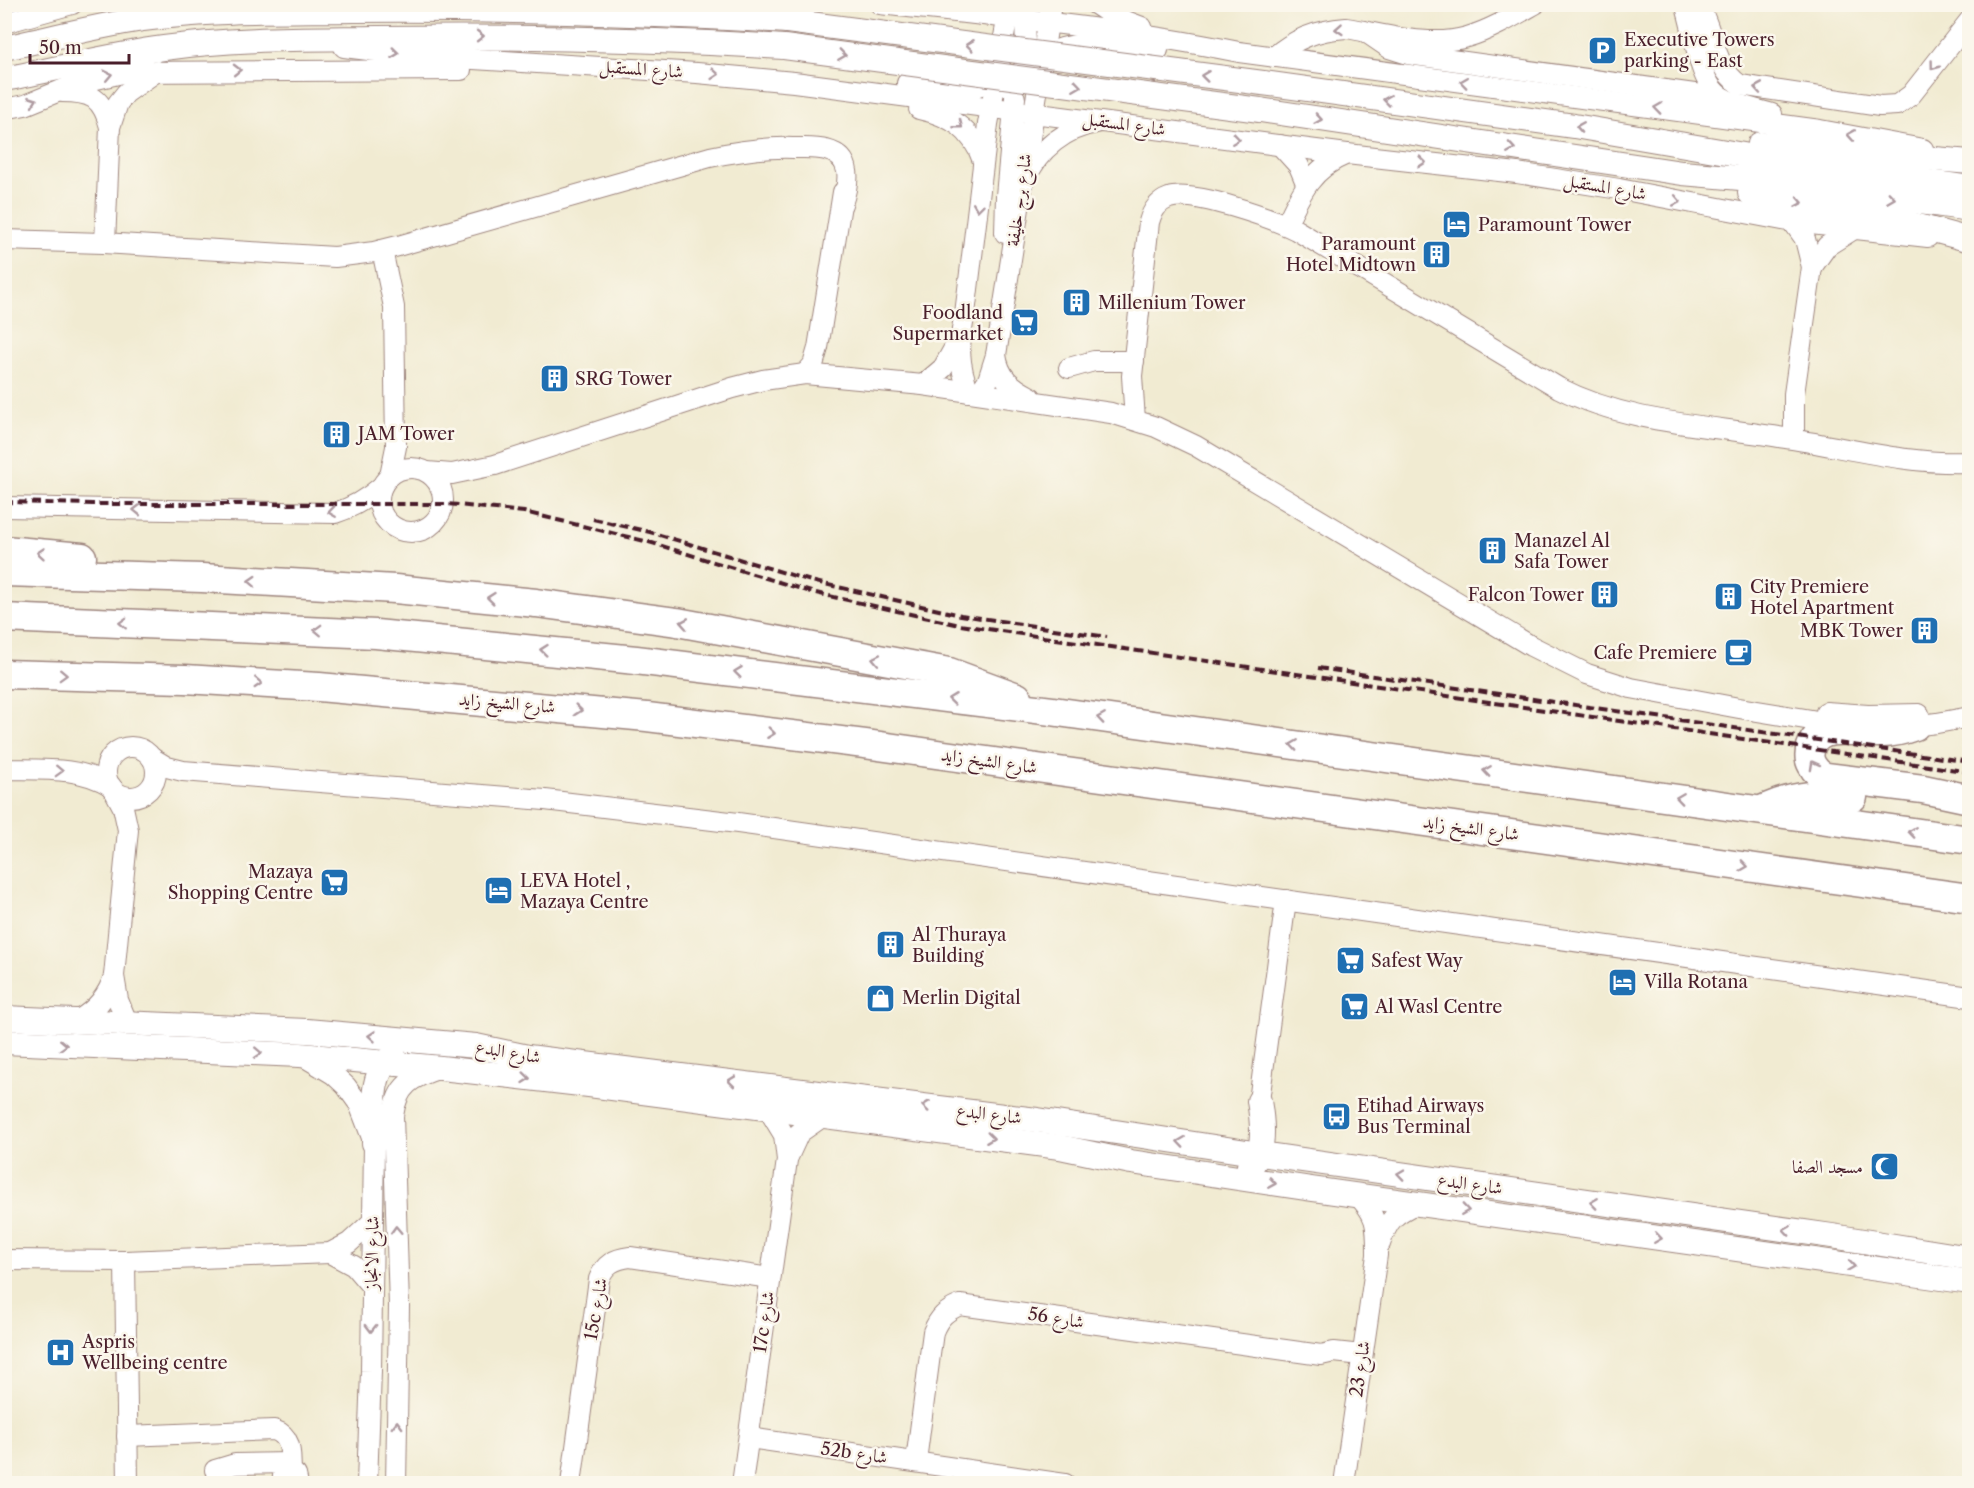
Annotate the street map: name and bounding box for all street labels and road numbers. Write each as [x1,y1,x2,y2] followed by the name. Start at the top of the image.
[598,55,684,87] street label: شارع المستقبل
[1080,107,1167,145] street label: شارع المستقبل
[1002,152,1041,249] street label: شارع برج خليفة
[1561,169,1648,209] street label: شارع المستقبل
[457,688,556,723] street label: شارع الشيخ زايد
[939,743,1038,784] street label: شارع الشيخ زايد
[1421,810,1520,851] street label: شارع الشيخ زايد
[473,1035,542,1072] street label: شارع البدع
[955,1099,1023,1133] street label: شارع البدع
[1435,1169,1504,1203] street label: شارع البدع
[360,1216,388,1292] street label: شارع الانجاز
[580,1276,616,1343] street label: 15c شارع
[749,1290,783,1355] street label: 17c شارع
[1026,1303,1086,1337] street label: شارع 56
[1345,1340,1379,1399] street label: شارع 23
[819,1437,889,1473] street label: 52b شارع

